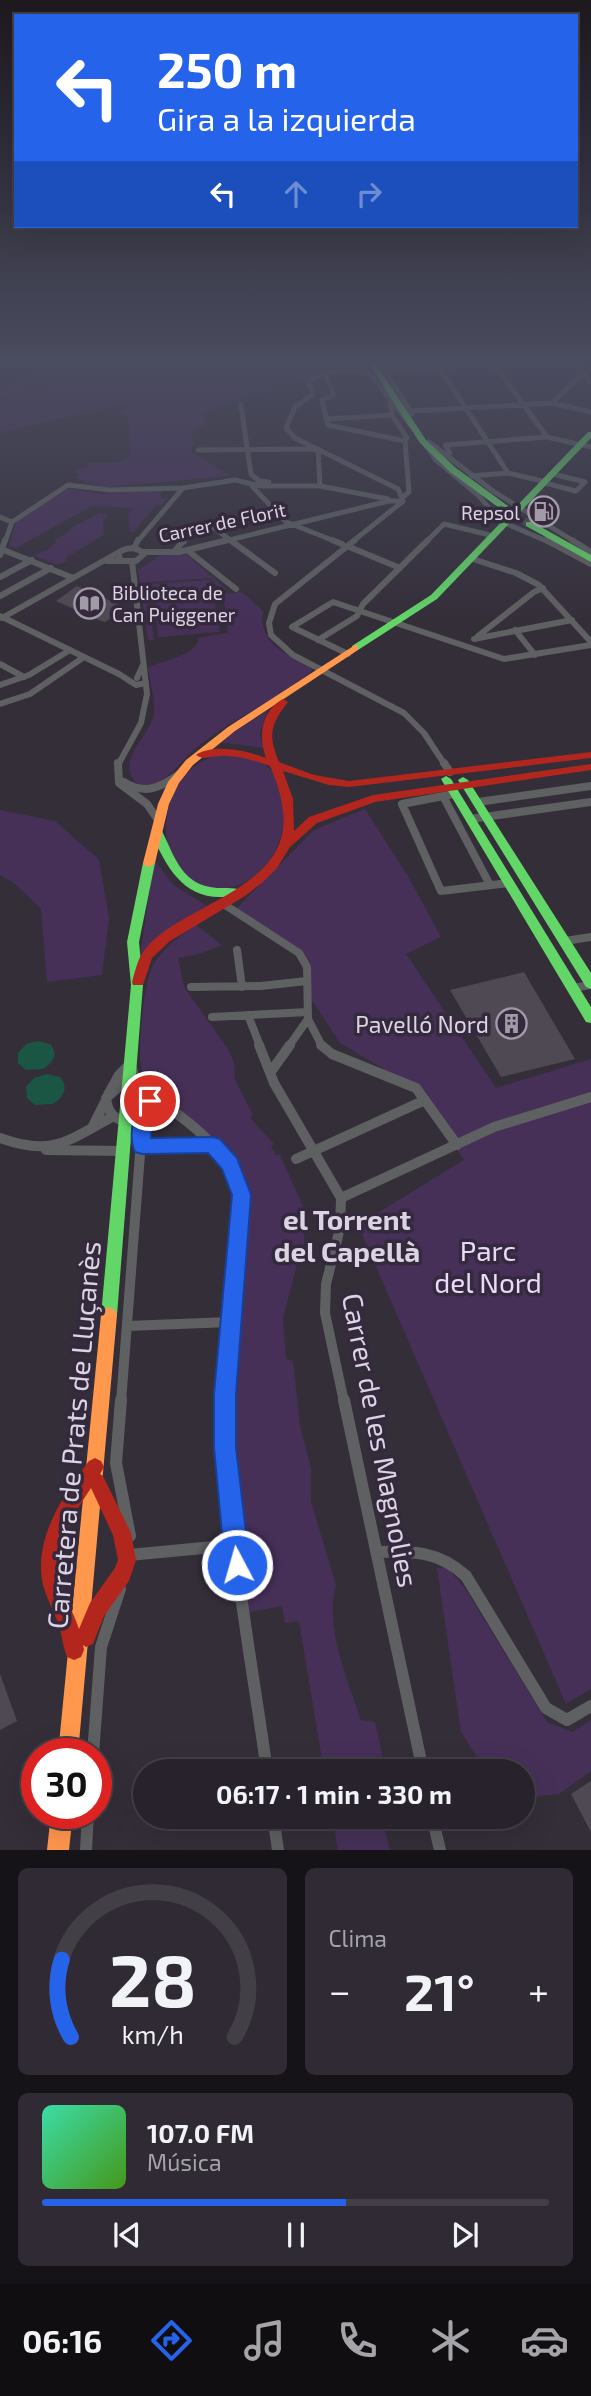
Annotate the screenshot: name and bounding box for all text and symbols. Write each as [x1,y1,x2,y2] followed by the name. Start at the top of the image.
[157,39,297,98] text: 250 m
[42,42,133,133] icon: left
[157,99,416,137] text: Gira a la izquierda
[204,175,242,213] icon: left
[277,175,315,213] icon: ahead
[350,175,388,213] icon: right
[526,495,560,529] fuel station icon: Repsol
[156,497,288,547] street label: Carrer de Florit
[461,501,520,524] place label: Repsol
[112,581,236,626] place label: Biblioteca de Can Puiggener
[72,586,106,620] library icon: Biblioteca de Can Puiggener
[495,1007,529,1041] building icon: Pavelló Nord
[355,1010,489,1038] place label: Pavelló Nord
[120,1071,180,1131] pin
[131,1082,169,1120] icon: arrive
[274,1202,420,1268] district label: el Torrent del Capellà
[434,1233,542,1299] park label: Parc del Nord
[39,1240,108,1630] street label: Carretera de Prats de Lluçanès
[336,1290,426,1590] street label: Carrer de les Magnolies
[200,1528,274,1602] position arrow
[21,1738,112,1829] speed limit sign: 30
[216,1778,452,1809] text: 06:17 · 1 min · 330 m
[329,1924,387,1952] text: Clima
[108,1935,196,2023] text: 28
[404,1959,475,2021] text: 21°
[329,1967,351,2013] text: −
[528,1967,549,2013] text: +
[121,2019,183,2049] text: km/h
[147,2117,254,2148] text: 107.0 FM
[147,2148,222,2176] text: Música
[108,2216,146,2254] icon: previous
[277,2216,315,2254] icon: pause
[446,2216,484,2254] icon: next
[147,2316,196,2365] icon: directions
[240,2316,289,2365] icon: music
[333,2316,382,2365] icon: phone
[426,2316,475,2365] icon: climate
[520,2316,569,2365] icon: car
[22,2321,102,2359] text: 06:16

